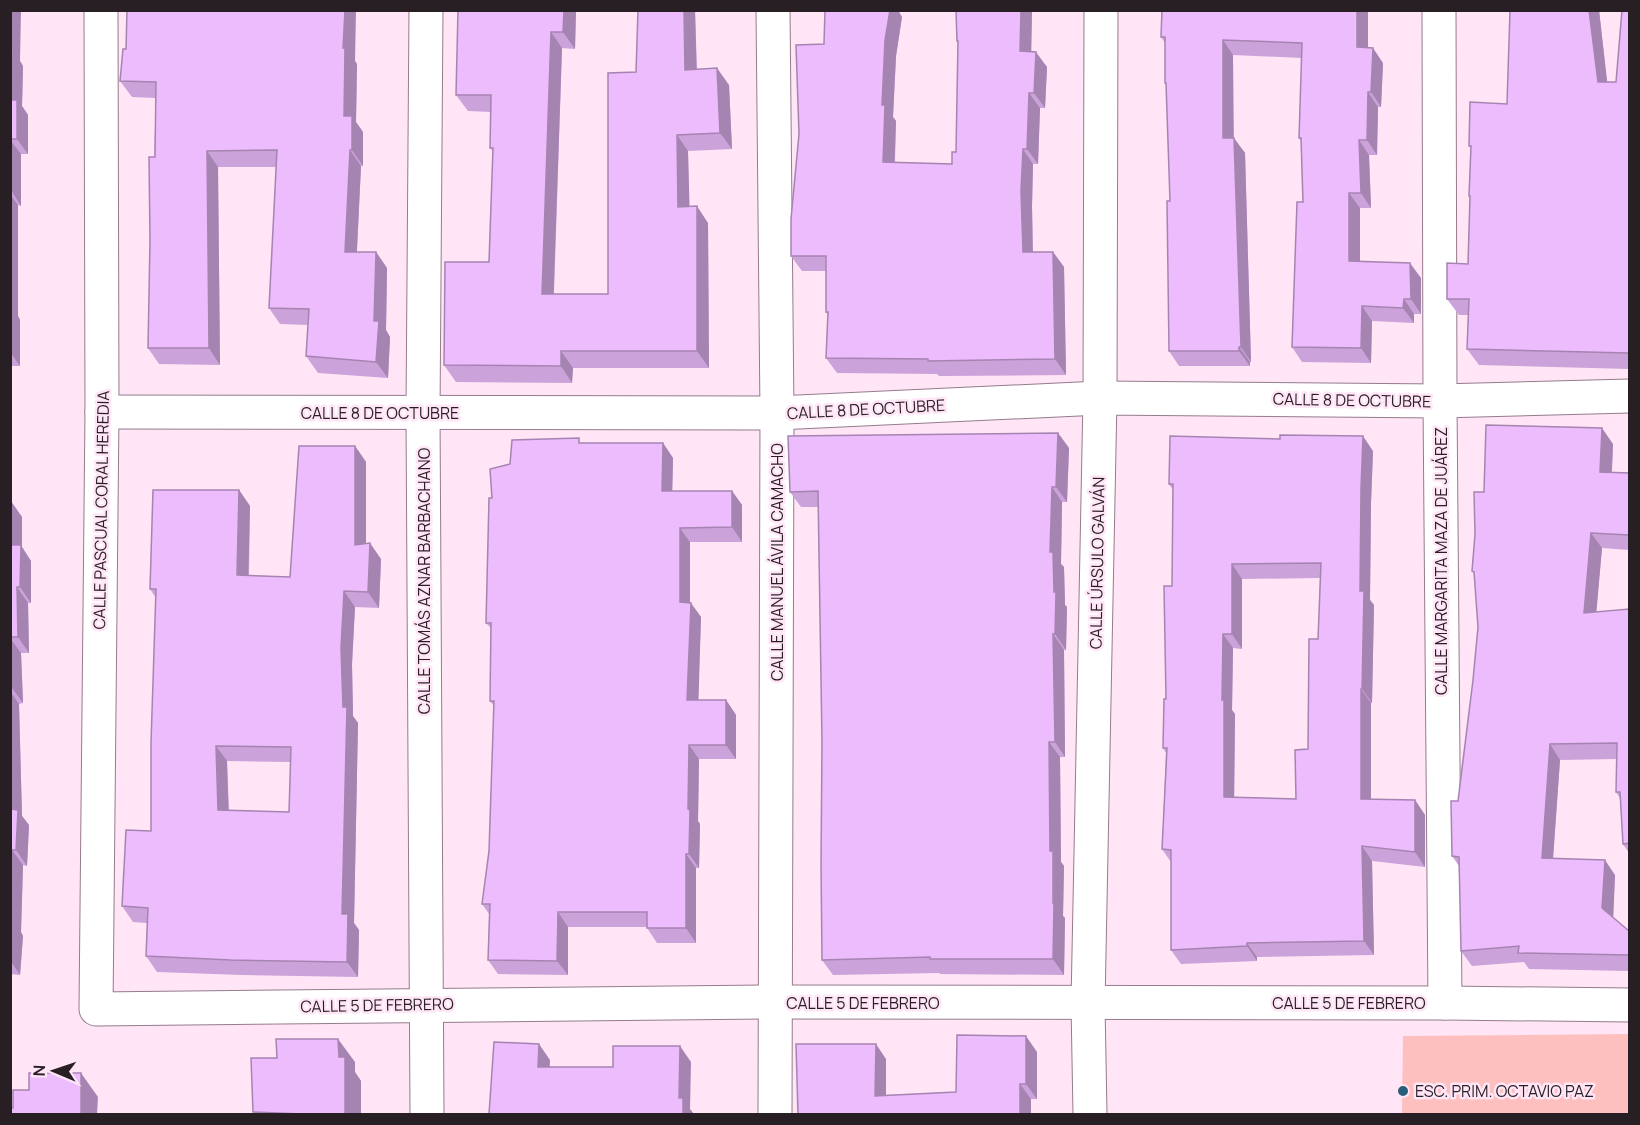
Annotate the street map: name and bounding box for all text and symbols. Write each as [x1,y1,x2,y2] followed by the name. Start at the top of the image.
[1273,388,1431,412] street label: CALLE 8 DE OCTUBRE
[88,390,114,630] street label: CALLE PASCUAL CORAL HEREDIA
[786,394,946,424] street label: CALLE 8 DE OCTUBRE
[301,402,459,424] street label: CALLE 8 DE OCTUBRE
[1430,427,1452,695] street label: CALLE MARGARITA MAZA DE JUÁREZ
[766,443,788,681] street label: CALLE MANUEL ÁVILA CAMACHO
[413,447,435,714] street label: CALLE TOMÁS AZNAR BARBACHANO
[1084,477,1110,649] street label: CALLE ÚRSULO GALVÁN
[786,992,940,1014] street label: CALLE 5 DE FEBRERO
[1272,992,1426,1014] street label: CALLE 5 DE FEBRERO
[300,993,454,1017] street label: CALLE 5 DE FEBRERO
[24,1041,84,1101] north arrow
[28,1064,50,1077] text: N
[1415,1080,1594,1102] place label: ESC. PRIM. OCTAVIO PAZ
[1396,1084,1410,1098] marker: ESC. PRIM. OCTAVIO PAZ

